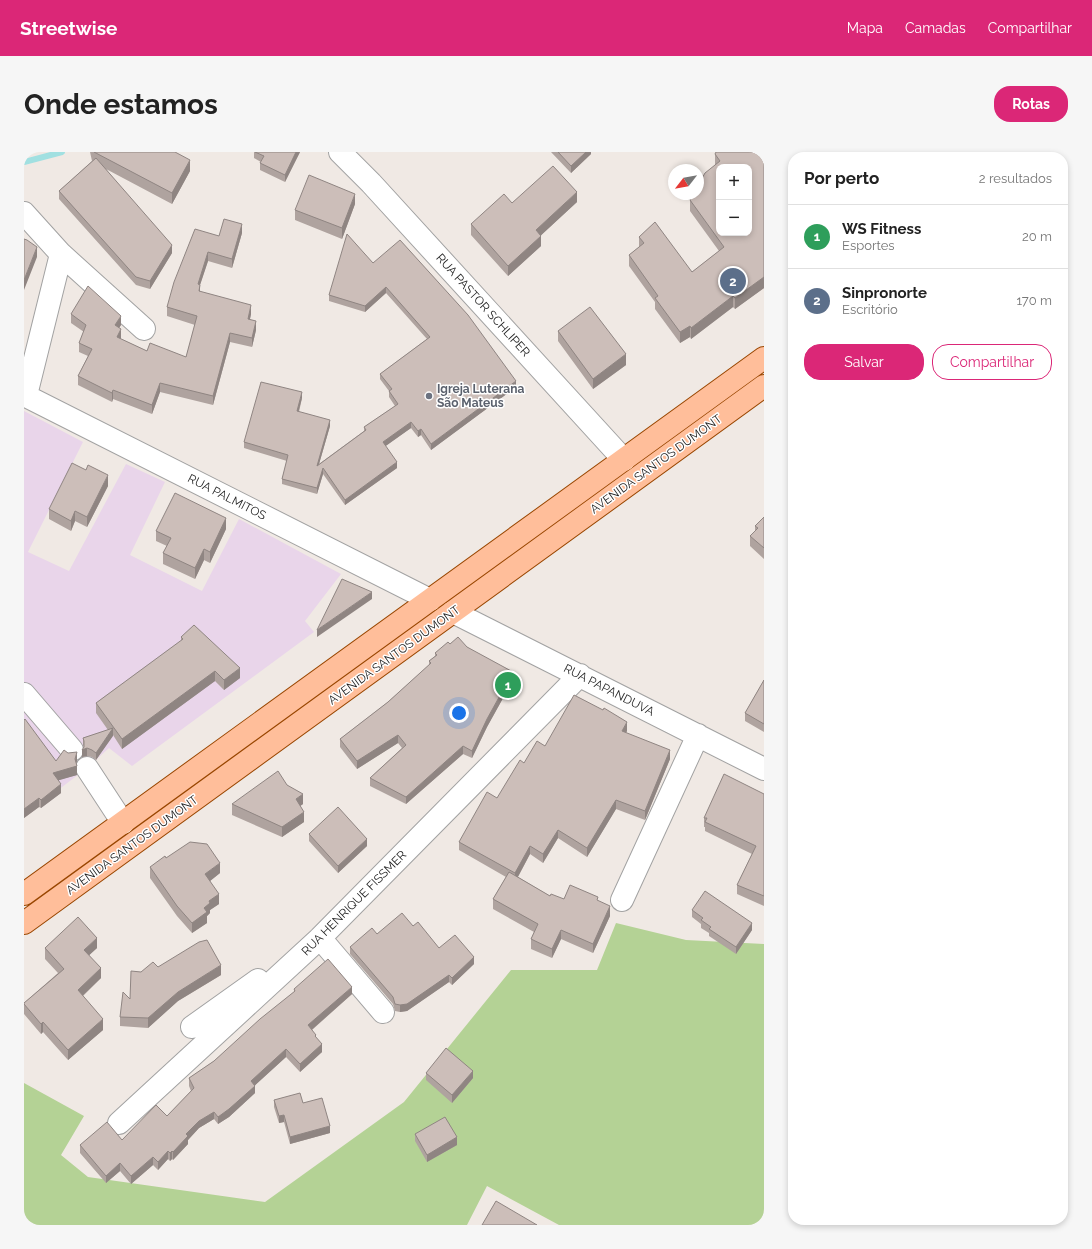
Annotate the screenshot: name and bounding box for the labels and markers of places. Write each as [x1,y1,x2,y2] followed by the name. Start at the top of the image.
[720,266,746,296] pin: 2
[437,382,524,410] place label: Igreja Luterana São Mateus
[424,391,434,401] marker: Igreja Luterana São Mateus
[495,670,521,700] pin: 1

